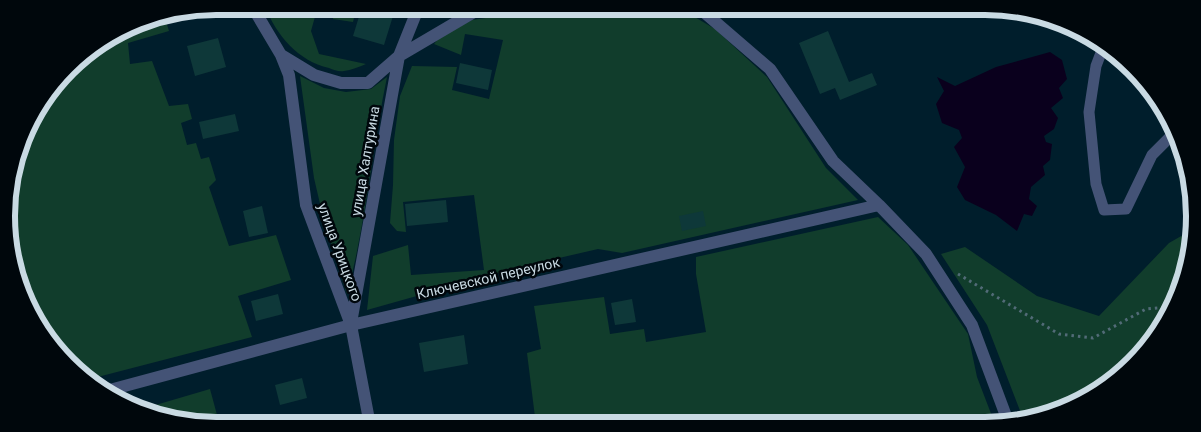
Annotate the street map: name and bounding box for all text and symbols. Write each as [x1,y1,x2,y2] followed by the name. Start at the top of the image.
[347,105,383,217] street label: улица Халтурина
[315,201,365,303] street label: улица Урицкого
[415,254,562,302] street label: Ключевской переулок

